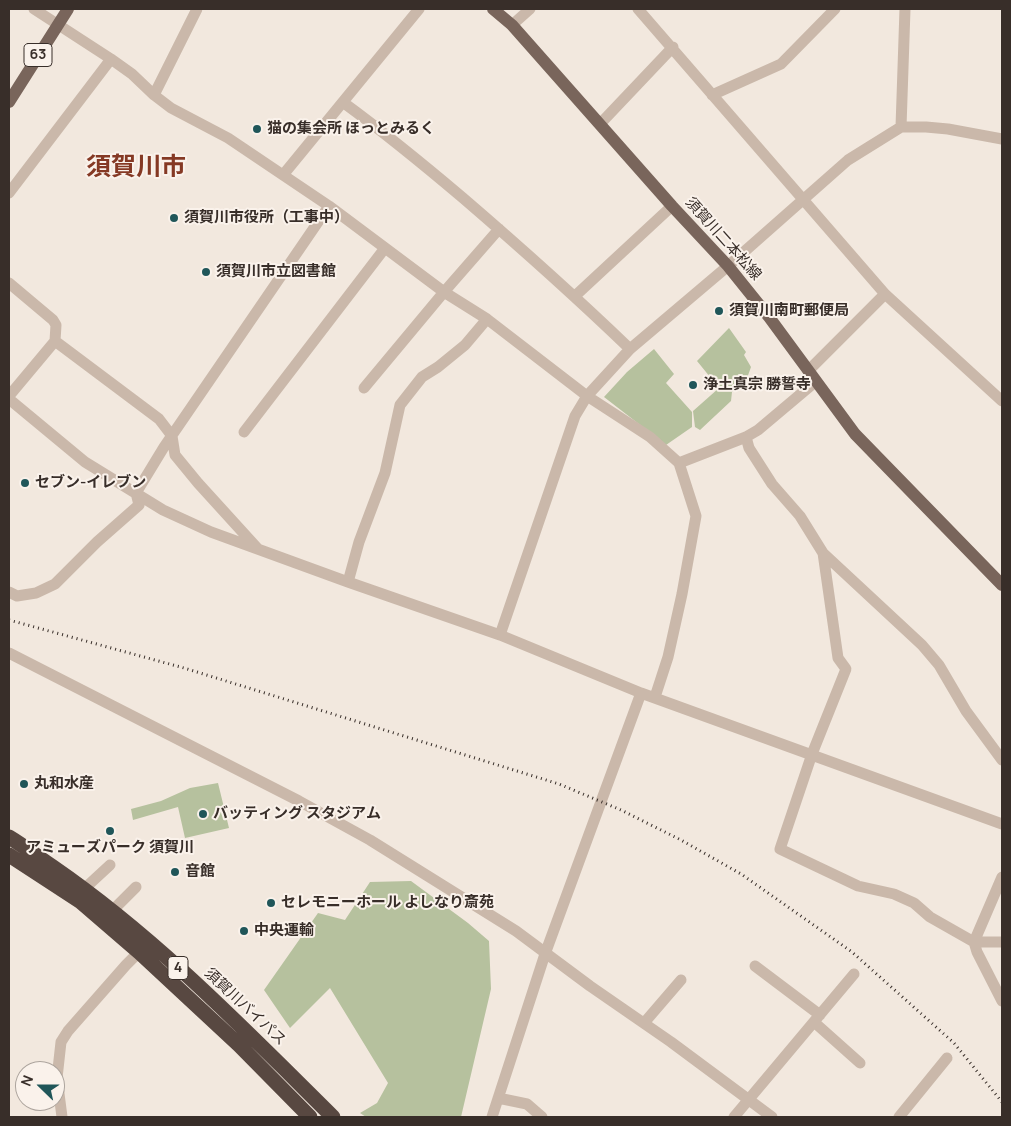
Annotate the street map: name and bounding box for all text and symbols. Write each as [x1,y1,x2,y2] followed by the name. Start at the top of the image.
[24,44,52,66] road number: 63
[267,120,435,138] place label: 猫の集会所 ほっとみるく
[251,123,263,135] marker: 猫の集会所 ほっとみるく
[86,153,186,183] district label: 須賀川市
[681,194,765,284] street label: 須賀川二本松線
[184,209,349,227] place label: 須賀川市役所（工事中）
[168,212,180,224] marker: 須賀川市役所（工事中）
[216,263,336,281] place label: 須賀川市立図書館
[200,266,212,278] marker: 須賀川市立図書館
[729,302,849,320] place label: 須賀川南町郵便局
[713,305,725,317] marker: 須賀川南町郵便局
[703,376,811,394] place label: 浄土真宗 勝誓寺
[687,379,699,391] marker: 浄土真宗 勝誓寺
[35,474,146,492] place label: セブン-イレブン
[19,477,31,489] marker: セブン-イレブン
[34,775,94,793] place label: 丸和水産
[18,778,30,790] marker: 丸和水産
[213,805,381,823] place label: バッティング スタジアム
[197,808,209,820] marker: バッティング スタジアム
[104,825,116,837] marker: アミューズパーク 須賀川
[26,839,194,857] place label: アミューズパーク 須賀川
[185,863,215,881] place label: 音館
[169,866,181,878] marker: 音館
[281,894,494,912] place label: セレモニーホール よしなり斎苑
[265,897,277,909] marker: セレモニーホール よしなり斎苑
[254,922,314,940] place label: 中央運輸
[238,925,250,937] marker: 中央運輸
[168,956,188,980] road number: 4
[200,965,290,1049] street label: 須賀川バイパス
[15,1061,65,1111] north arrow
[16,1072,37,1089] text: N

